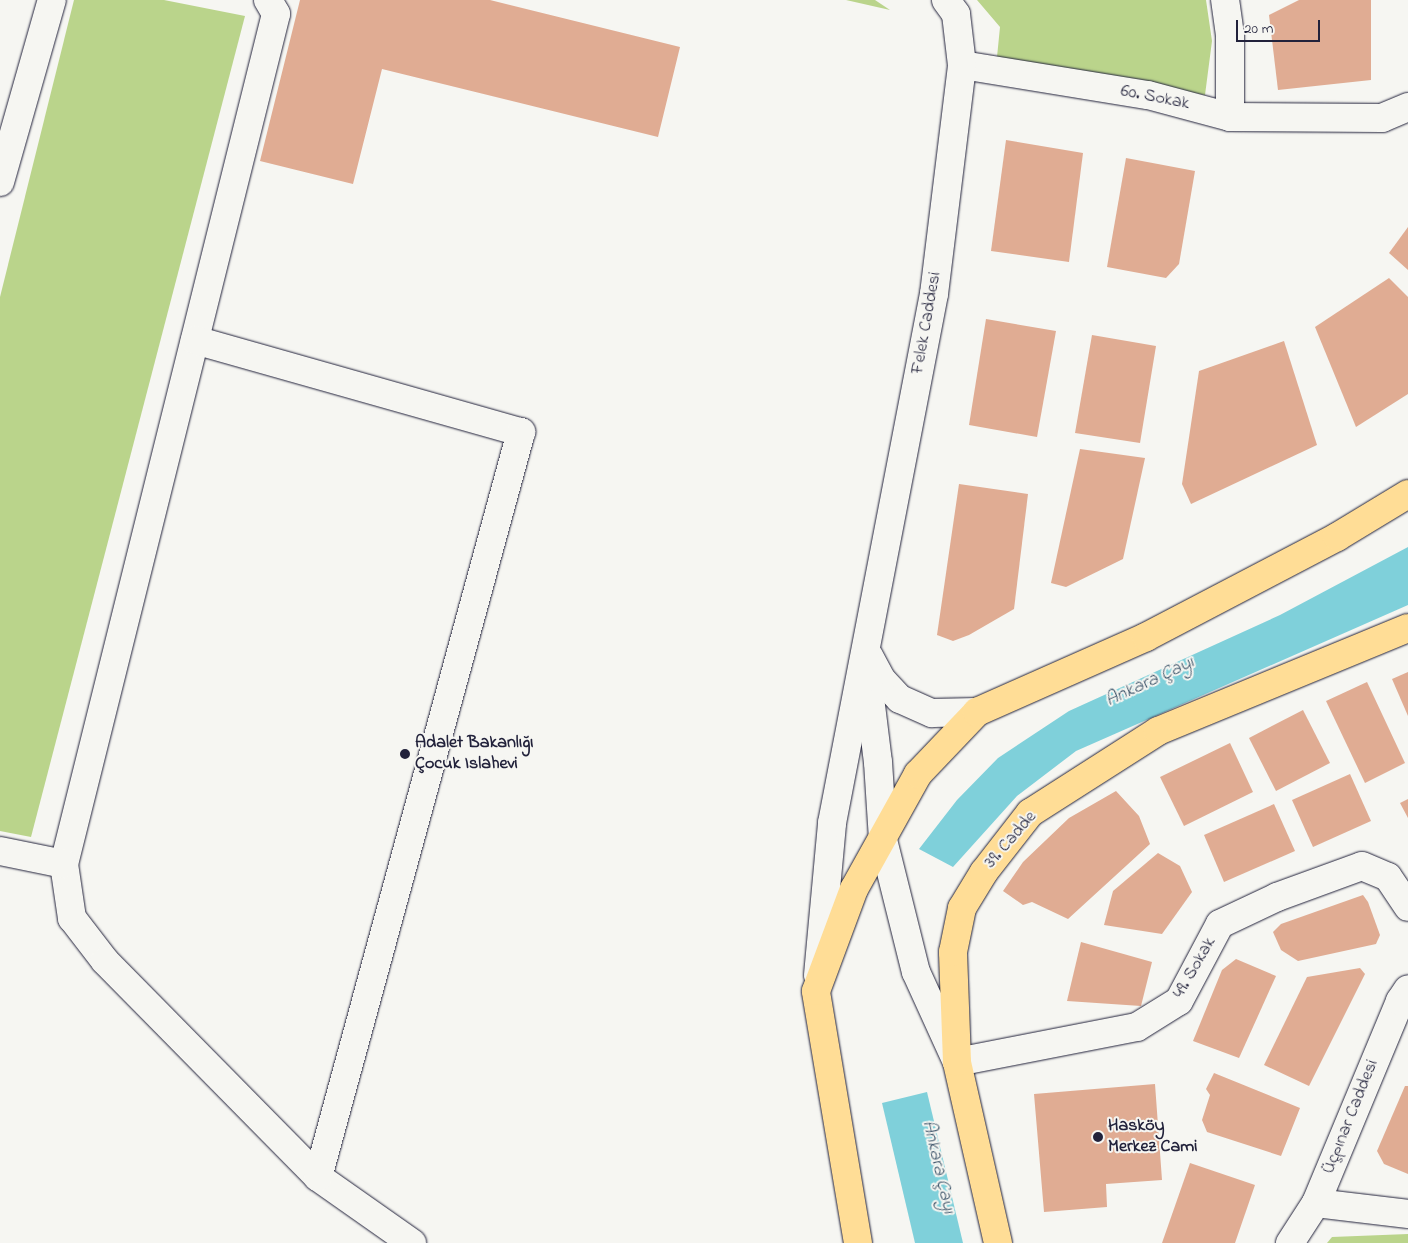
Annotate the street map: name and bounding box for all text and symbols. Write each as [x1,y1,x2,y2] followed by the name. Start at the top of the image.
[1238,10,1322,42] scale bar
[1244,18,1273,40] text: 20 m
[1119,81,1191,115] street label: 60. Sokak
[907,270,947,376] street label: Felek Caddesi
[1102,652,1198,712] water label: Ankara Çayı
[415,733,533,776] place label: Adalet Bakanlığı Çocuk Islahevi
[399,748,411,760] marker: Adalet Bakanlığı Çocuk Islahevi
[980,807,1042,873] street label: 39. Cadde
[1169,934,1221,1002] street label: 49. Sokak
[1318,1057,1384,1177] street label: Üçpınar Caddesi
[1108,1116,1197,1158] place label: Hasköy Merkez Cami
[916,1118,960,1216] water label: Ankara Çayı
[1092,1131,1104,1143] marker: Hasköy Merkez Cami

